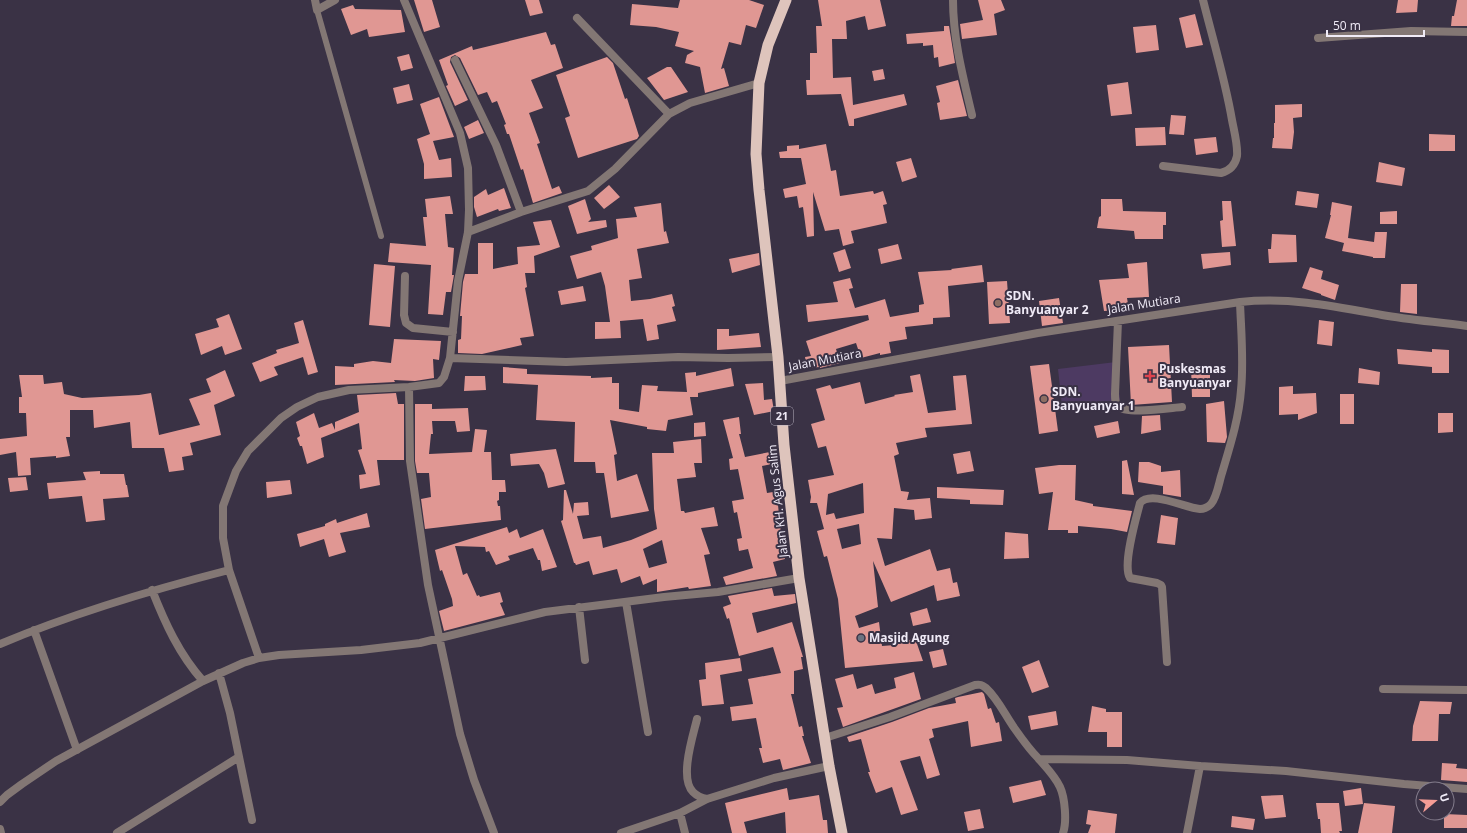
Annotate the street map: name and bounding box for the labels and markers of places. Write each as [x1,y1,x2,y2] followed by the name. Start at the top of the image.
[1006,287,1089,318] place label: SDN. Banyuanyar 2
[993,298,1003,308] marker: SDN. Banyuanyar 2
[1159,360,1232,391] place label: Puskesmas Banyuanyar
[1144,370,1156,382] marker: Puskesmas Banyuanyar
[1052,383,1135,414] place label: SDN. Banyuanyar 1
[1039,394,1049,404] marker: SDN. Banyuanyar 1
[869,629,949,646] place label: Masjid Agung
[856,633,866,643] marker: Masjid Agung

